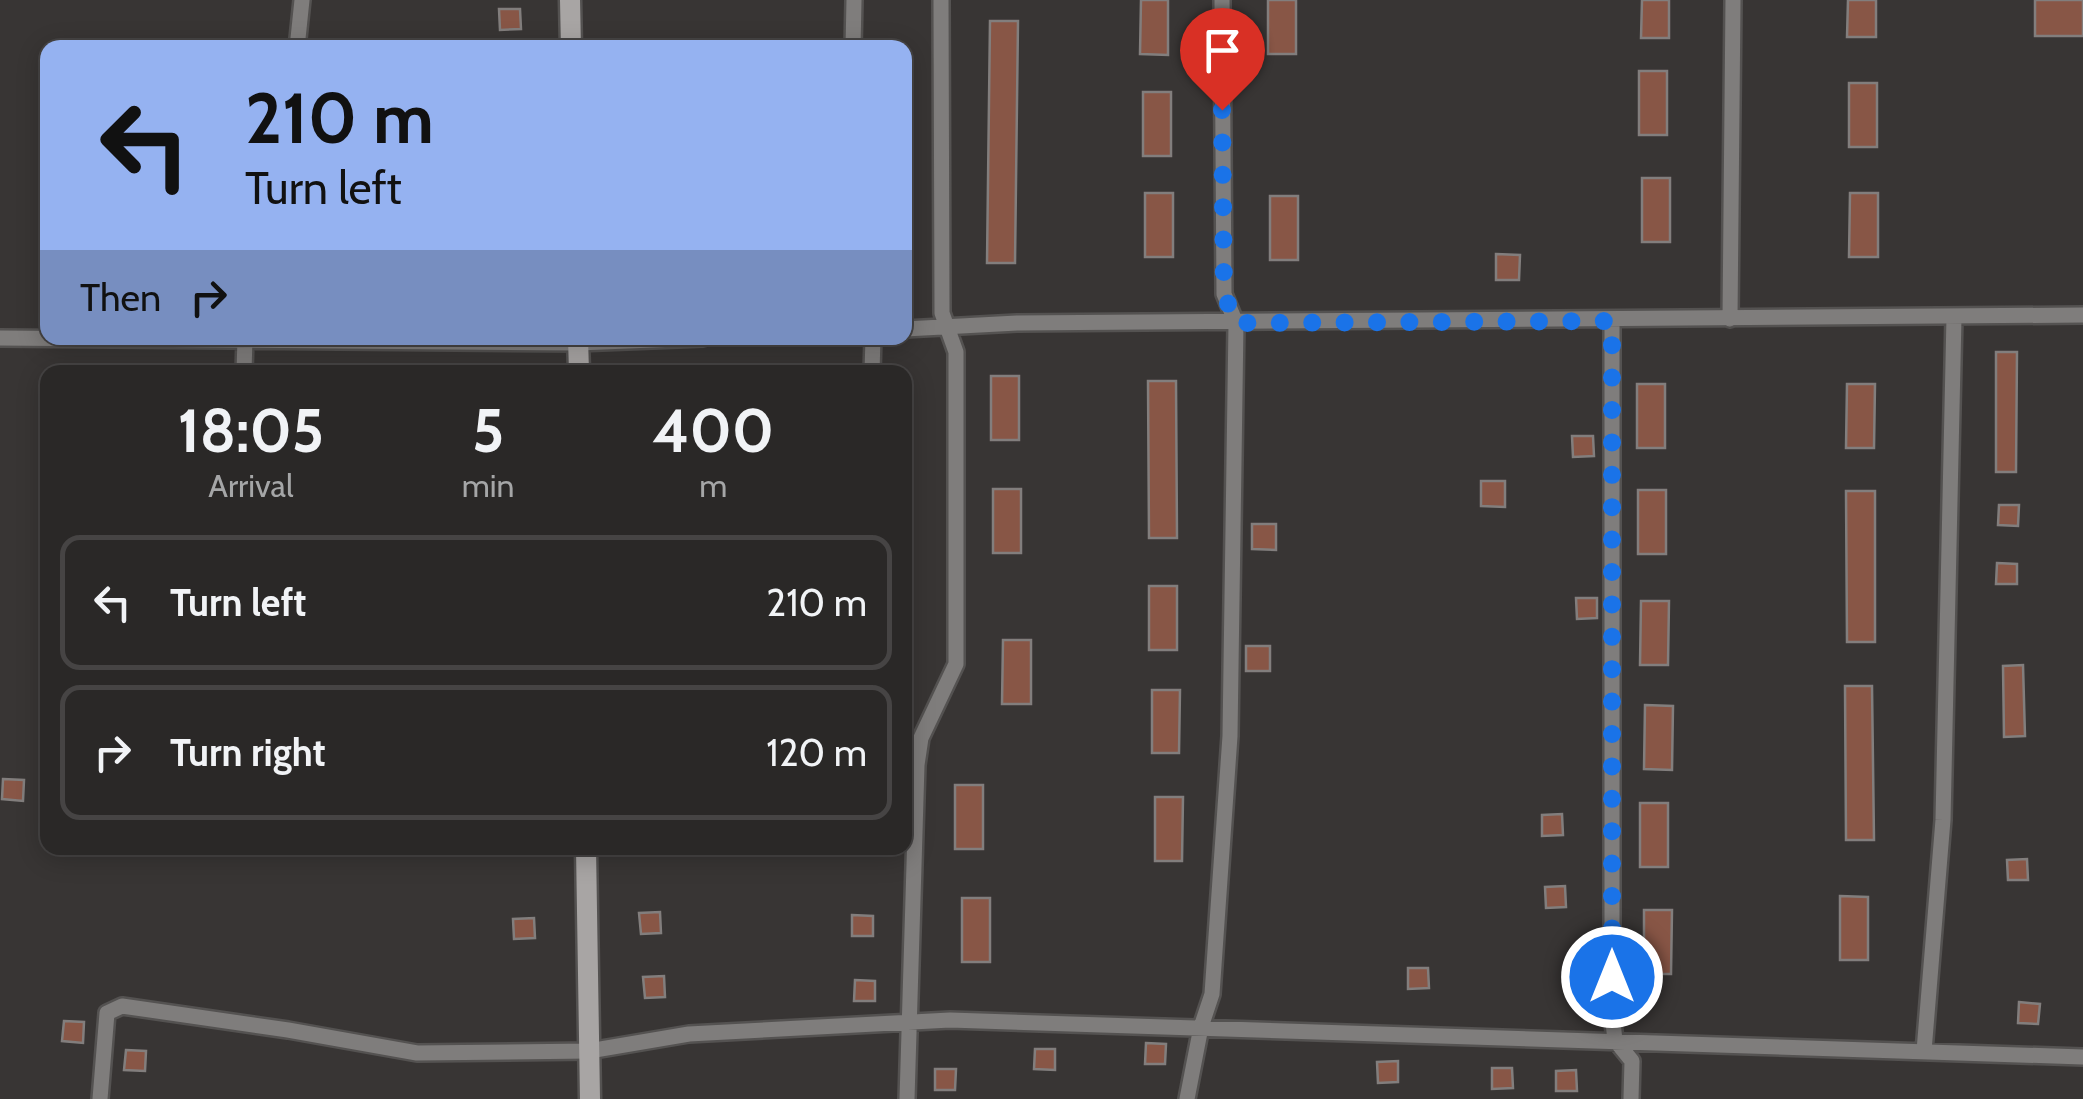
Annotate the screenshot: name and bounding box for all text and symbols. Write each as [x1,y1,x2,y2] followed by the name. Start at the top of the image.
[1180,8,1265,111] pin
[1195,23,1250,78] icon: arrive
[245,75,434,161] text: 210 m
[80,80,210,210] icon: left
[245,161,402,215] text: Turn left
[181,270,236,325] icon: right
[80,274,161,321] text: Then
[178,394,324,467] text: 18:05
[472,394,504,467] text: 5
[652,394,774,467] text: 400
[208,466,293,505] text: Arrival
[462,466,515,505] text: min
[699,466,727,505] text: m
[85,575,140,630] icon: left
[170,579,306,626] text: Turn left
[766,579,867,626] text: 210 m
[85,725,140,780] icon: right
[170,729,326,776] text: Turn right
[766,729,867,776] text: 120 m
[1560,925,1664,1029] position arrow

